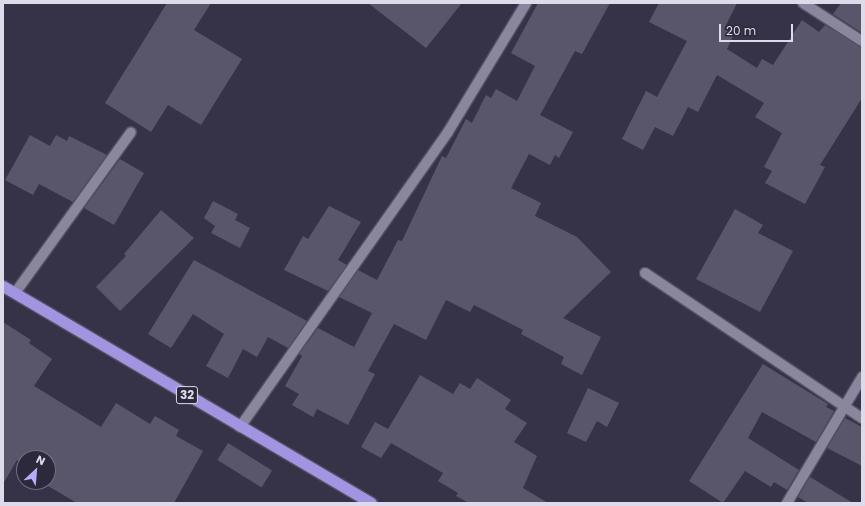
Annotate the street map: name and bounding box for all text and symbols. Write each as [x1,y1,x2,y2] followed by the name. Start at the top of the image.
[721,16,795,42] scale bar
[726,22,756,39] text: 20 m
[175,385,199,405] road number: 32
[16,450,56,490] north arrow
[34,451,48,469] text: N

